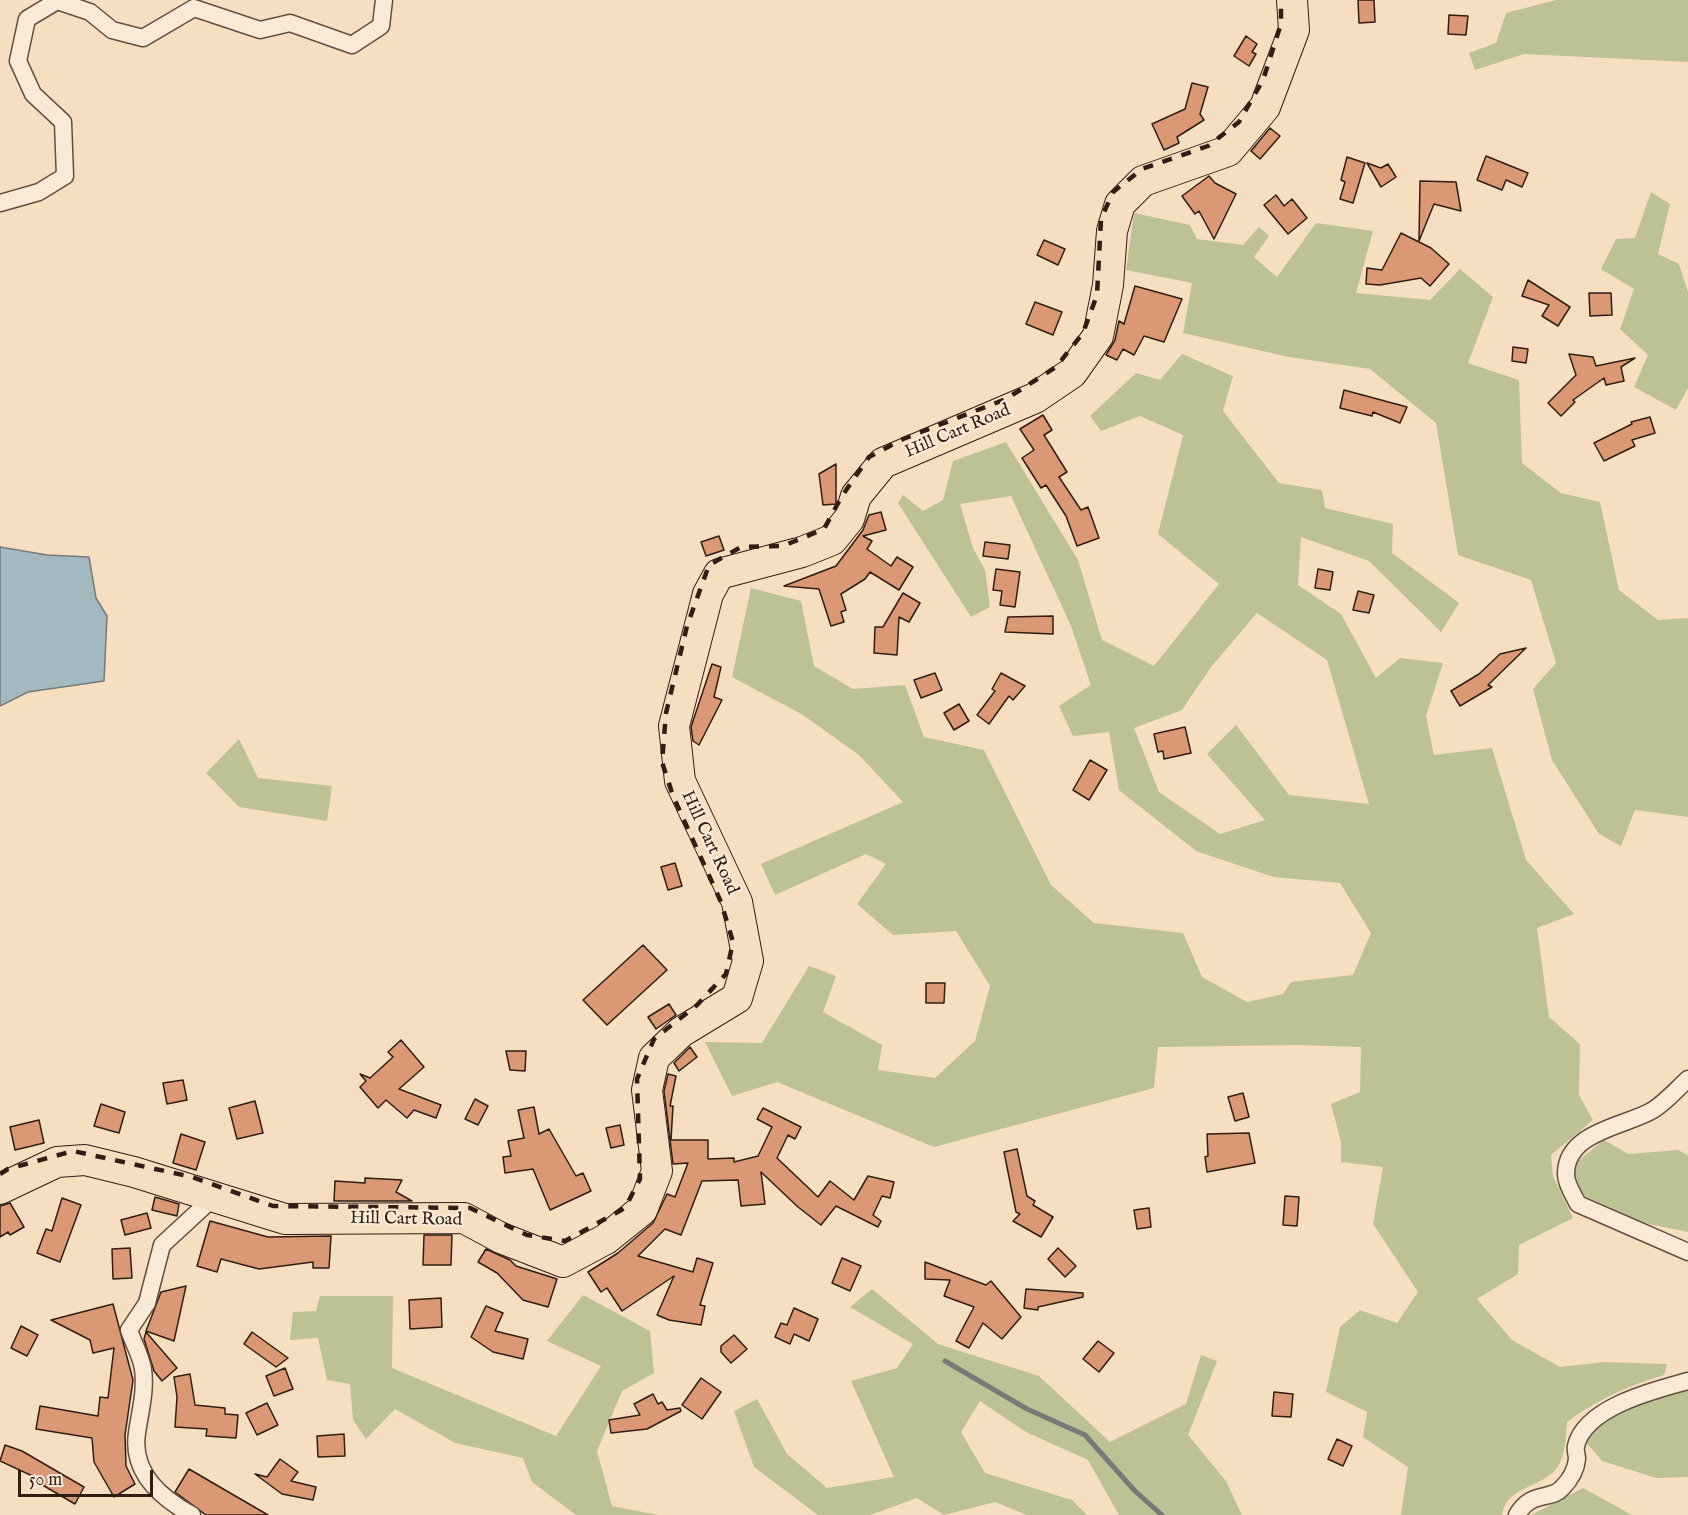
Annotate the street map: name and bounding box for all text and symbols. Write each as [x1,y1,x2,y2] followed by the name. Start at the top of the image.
[902,400,1014,464] street label: Hill Cart Road
[676,788,742,898] street label: Hill Cart Road
[350,1208,462,1232] street label: Hill Cart Road
[21,1458,156,1496] scale bar
[29,1469,62,1492] text: 50 m

